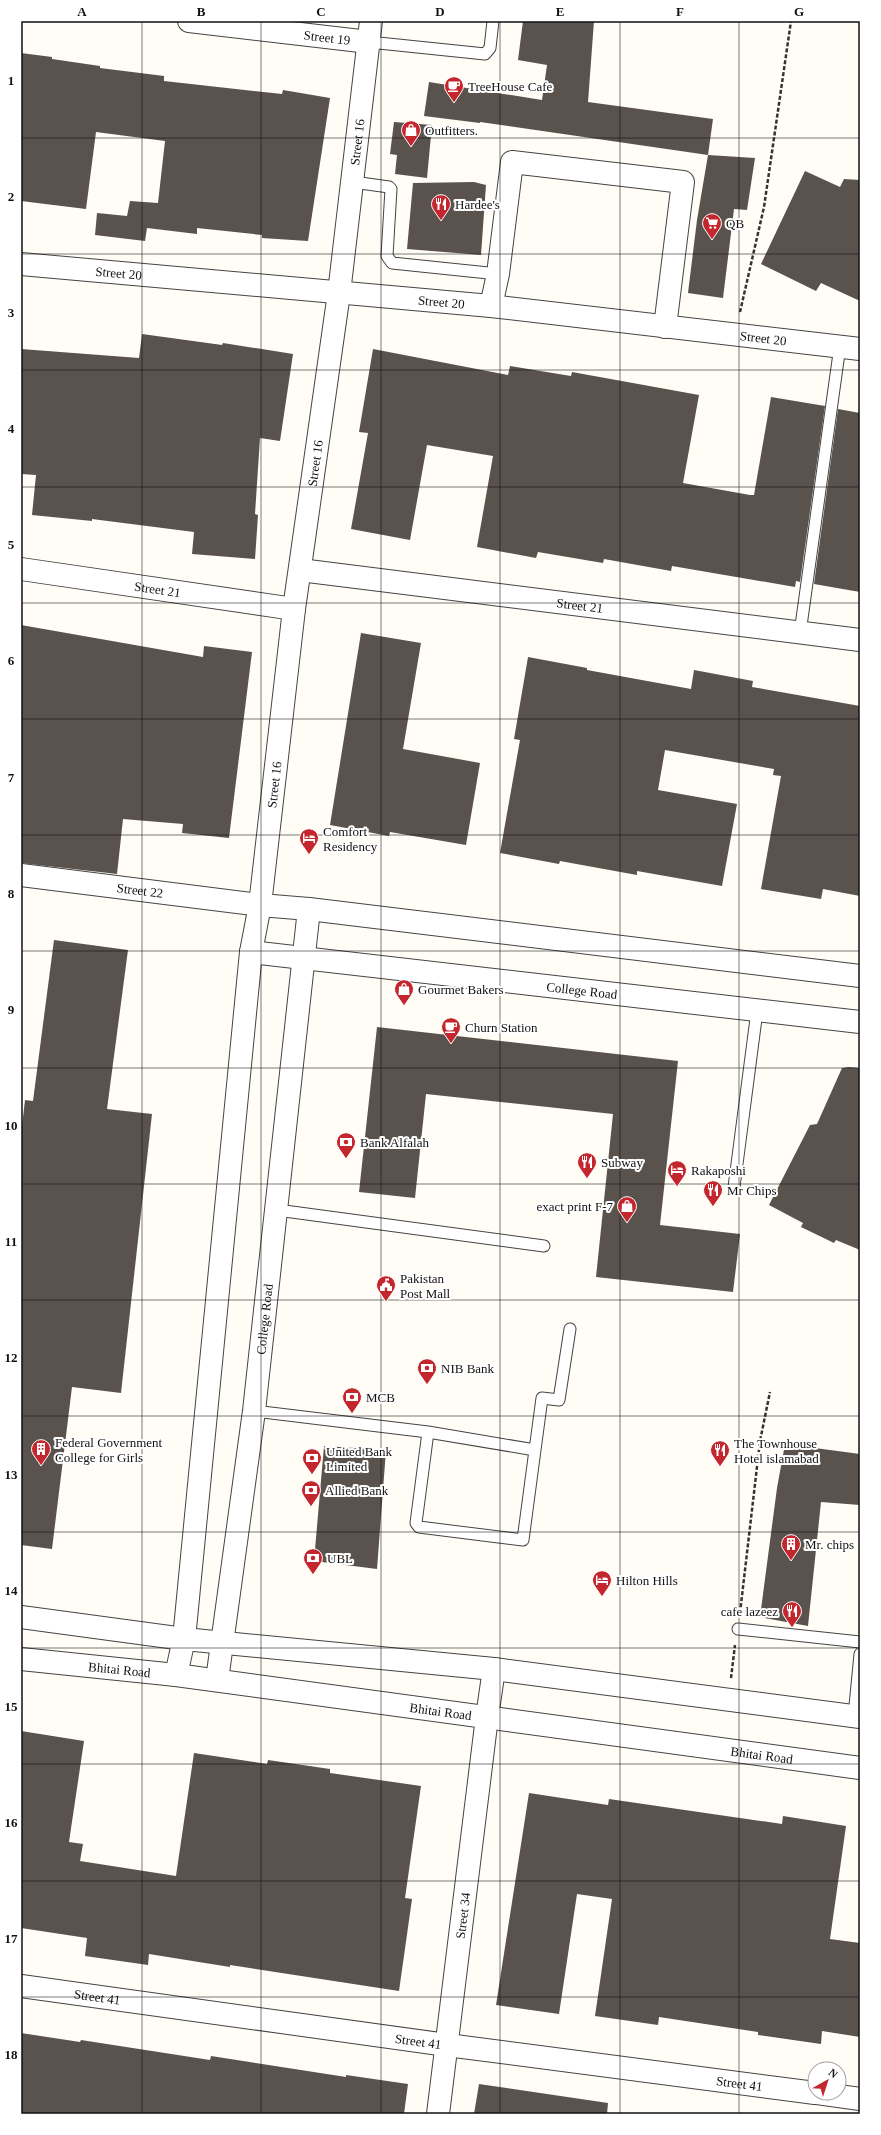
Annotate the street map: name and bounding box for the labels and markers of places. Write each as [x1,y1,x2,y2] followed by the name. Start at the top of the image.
[443,75,465,103] cafe icon: TreeHouse Cafe
[468,79,553,94] place label: TreeHouse Cafe
[400,119,422,147] shop icon: Outfitters.
[425,123,478,138] place label: Outfitters.
[430,193,452,221] restaurant icon: Hardee's
[455,197,500,212] place label: Hardee's
[701,212,723,240] supermarket icon: QB
[726,216,744,231] place label: QB
[323,824,378,854] place label: Comfort Residency
[298,827,320,855] hotel icon: Comfort Residency
[393,978,415,1006] shop icon: Gourmet Bakers
[418,982,504,997] place label: Gourmet Bakers
[440,1016,462,1044] cafe icon: Churn Station
[465,1020,538,1035] place label: Churn Station
[335,1131,357,1159] bank icon: Bank Alfalah
[360,1135,429,1150] place label: Bank Alfalah
[576,1151,598,1179] restaurant icon: Subway
[601,1155,643,1170] place label: Subway
[666,1159,688,1187] hotel icon: Rakaposhi
[691,1163,746,1178] place label: Rakaposhi
[702,1179,724,1207] restaurant icon: Mr Chips
[727,1183,776,1198] place label: Mr Chips
[616,1195,638,1223] shop icon: exact print F-7
[536,1199,613,1214] place label: exact print F-7
[400,1271,451,1301] place label: Pakistan Post Mall
[375,1274,397,1302] public building icon: Pakistan Post Mall
[416,1357,438,1385] bank icon: NIB Bank
[441,1361,495,1376] place label: NIB Bank
[341,1386,363,1414] bank icon: MCB
[366,1390,395,1405] place label: MCB
[55,1435,163,1465] place label: Federal Government College for Girls
[734,1436,819,1466] place label: The Townhouse Hotel islamabad
[30,1438,52,1466] building icon: Federal Government College for Girls
[709,1439,731,1467] restaurant icon: The Townhouse Hotel islamabad
[326,1444,393,1474] place label: United Bank Limited
[301,1447,323,1475] bank icon: United Bank Limited
[300,1479,322,1507] bank icon: Allied Bank
[325,1483,389,1498] place label: Allied Bank
[780,1533,802,1561] building icon: Mr. chips
[805,1537,854,1552] place label: Mr. chips
[302,1547,324,1575] bank icon: UBL
[327,1551,353,1566] place label: UBL
[591,1569,613,1597] hotel icon: Hilton Hills
[616,1573,678,1588] place label: Hilton Hills
[781,1600,803,1628] restaurant icon: cafe lazeez
[721,1604,778,1619] place label: cafe lazeez

